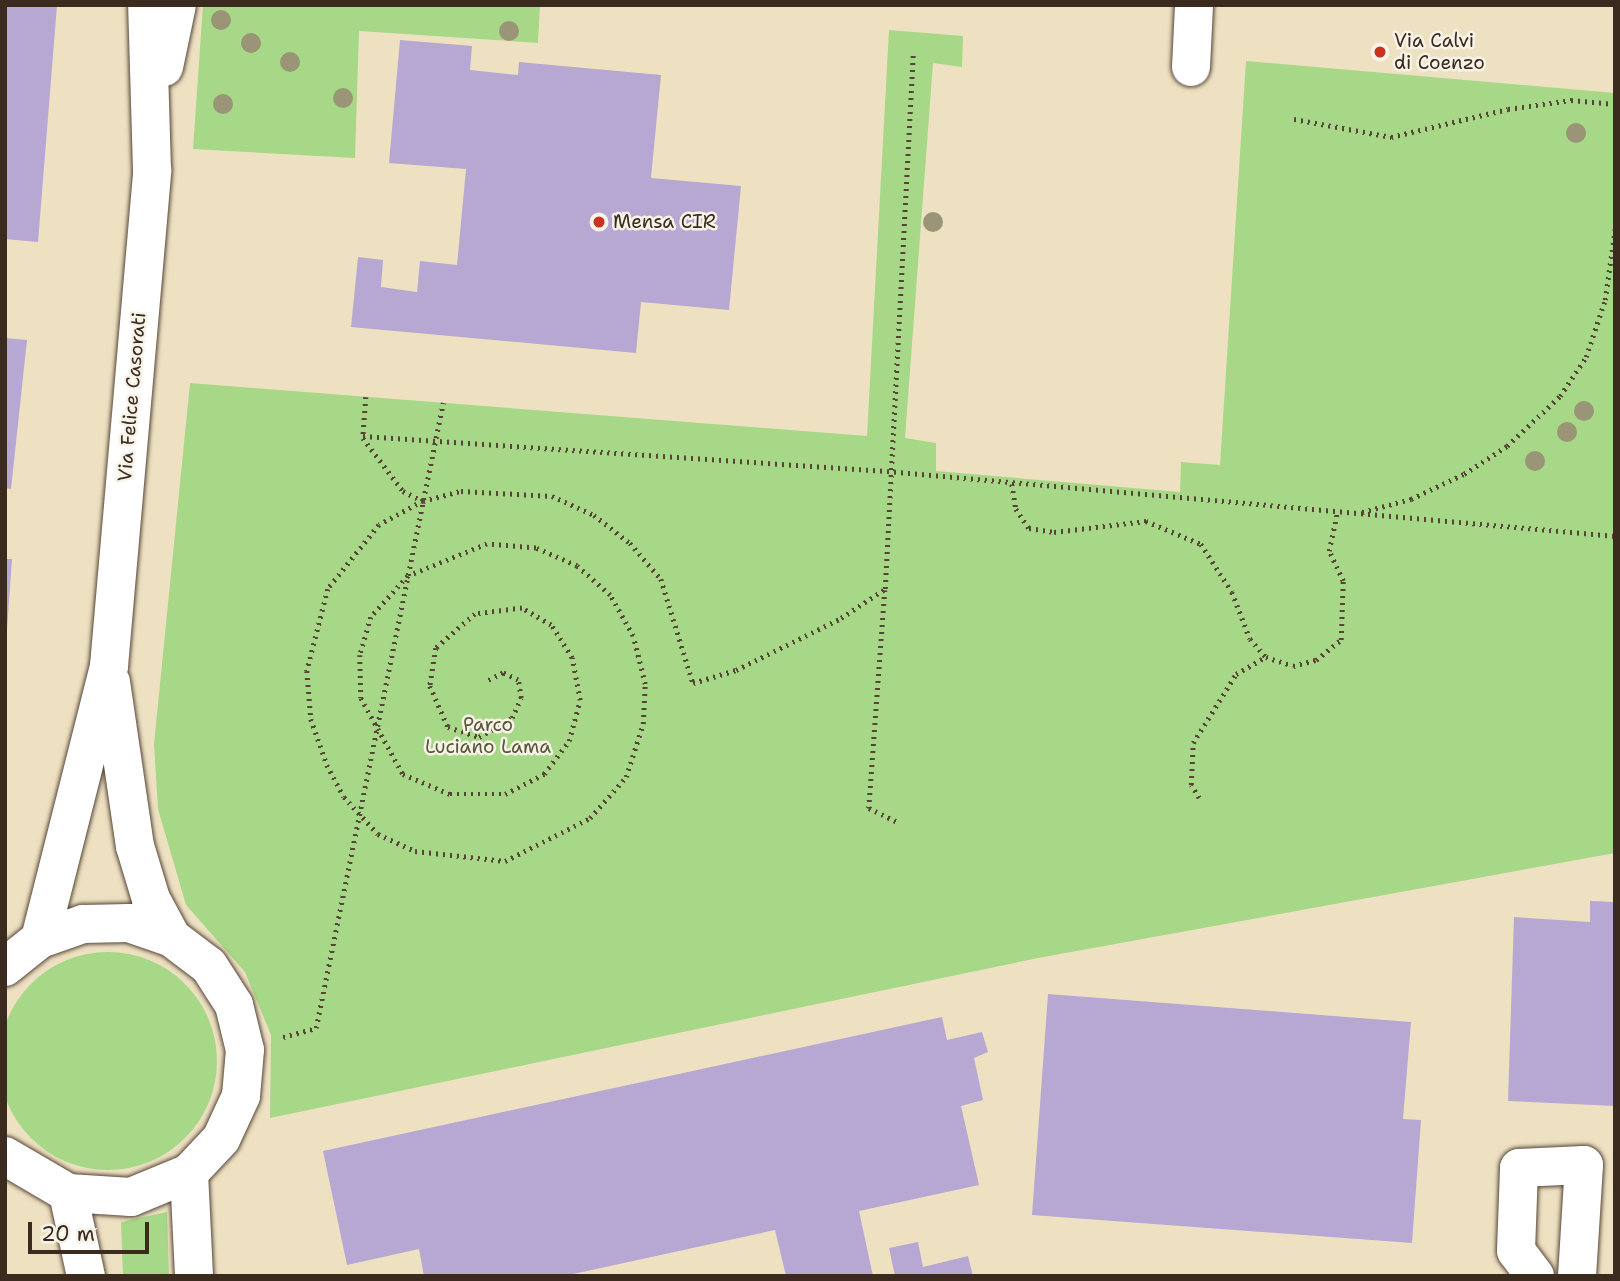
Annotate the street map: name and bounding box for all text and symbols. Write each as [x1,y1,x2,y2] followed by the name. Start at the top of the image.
[1394,30,1485,74] place label: Via Calvi di Coenzo
[1372,44,1388,60] marker: Via Calvi di Coenzo
[613,211,716,233] place label: Mensa CIR
[591,214,607,230] marker: Mensa CIR
[113,311,151,483] street label: Via Felice Casorati
[425,714,551,758] park label: Parco Luciano Lama
[32,1208,152,1252] scale bar
[41,1220,95,1248] text: 20 m

